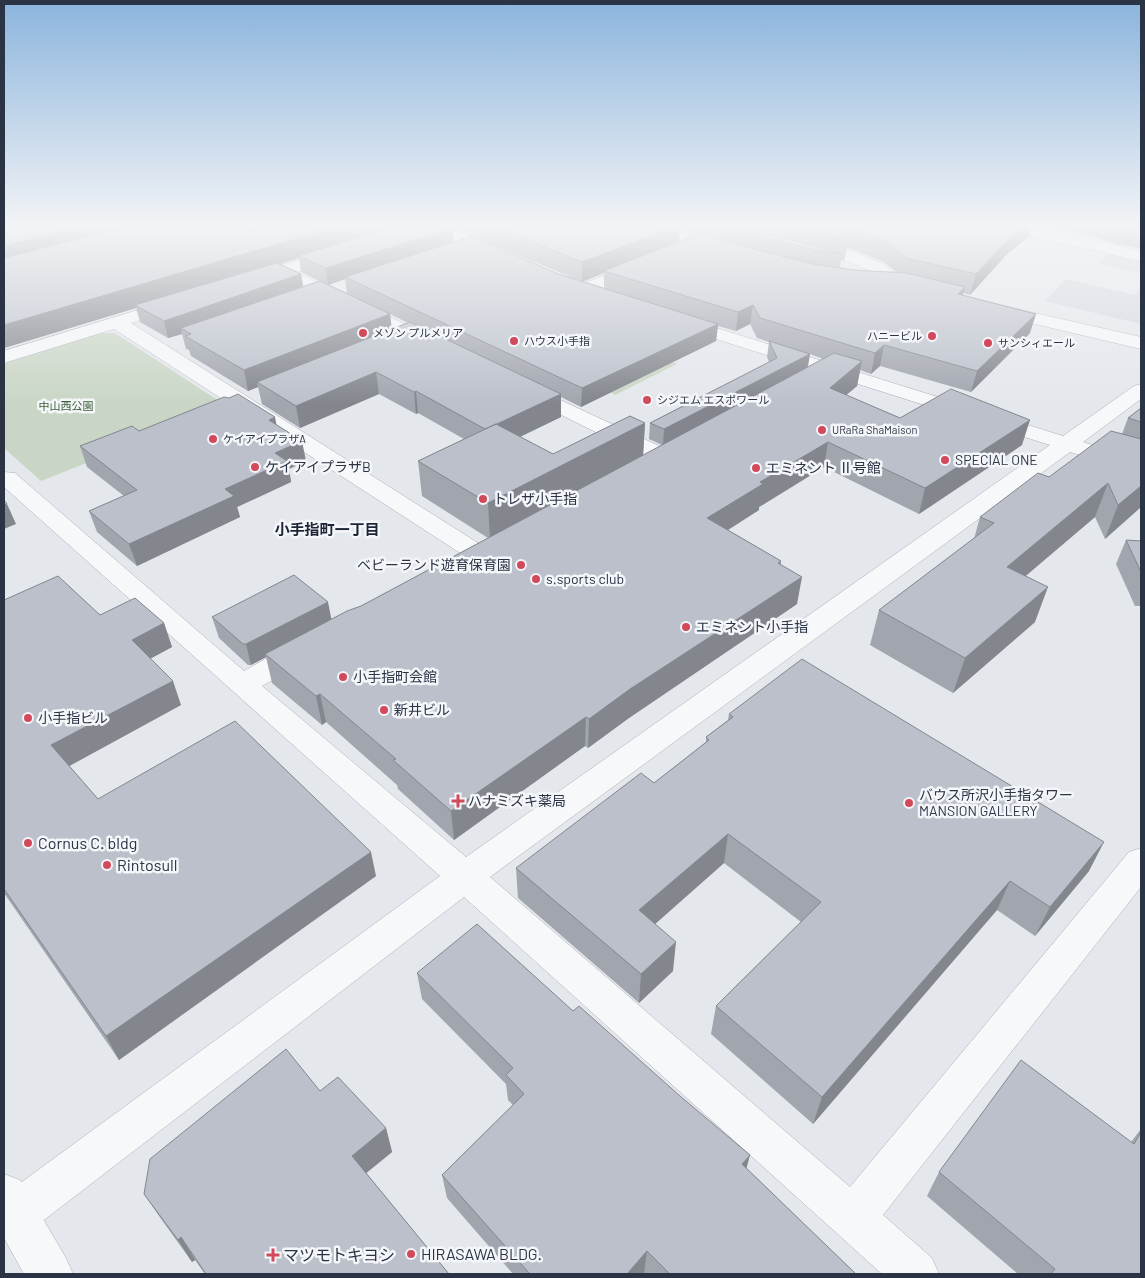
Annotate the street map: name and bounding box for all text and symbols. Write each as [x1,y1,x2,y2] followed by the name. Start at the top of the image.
[373,326,463,339] place label: メゾン プルメリア
[357,327,369,339] marker: メゾン プルメリア
[867,329,922,342] place label: ハニービル
[926,330,938,342] marker: ハニービル
[524,334,590,347] place label: ハウス小手指
[508,335,520,347] marker: ハウス小手指
[998,336,1075,349] place label: サンシィエール
[982,337,994,349] marker: サンシィエール
[657,393,769,406] place label: シジエム エスポワール
[641,394,653,406] marker: シジエム エスポワール
[39,399,94,412] park label: 中山西公園
[832,423,918,436] place label: URaRa ShaMaison
[816,424,828,436] marker: URaRa ShaMaison
[223,432,306,445] place label: ケイアイプラザA
[207,433,219,445] marker: ケイアイプラザA
[955,451,1038,468] place label: SPECIAL ONE
[939,454,951,466] marker: SPECIAL ONE
[265,458,371,475] place label: ケイアイプラザB
[766,459,881,476] place label: エミネント Ⅱ号館
[249,461,261,473] marker: ケイアイプラザB
[750,462,762,474] marker: エミネント Ⅱ号館
[493,490,577,507] place label: トレザ小手指
[477,493,489,505] marker: トレザ小手指
[274,520,380,538] district label: 小手指町一丁目
[357,556,511,573] place label: ベビーランド遊育保育園
[515,559,527,571] marker: ベビーランド遊育保育園
[546,570,624,587] place label: s.sports club
[530,573,542,585] marker: s.sports club
[696,618,808,635] place label: エミネント小手指
[680,621,692,633] marker: エミネント小手指
[353,668,437,685] place label: 小手指町会館
[337,671,349,683] marker: 小手指町会館
[394,701,450,718] place label: 新井ビル
[378,704,390,716] marker: 新井ビル
[38,709,108,726] place label: 小手指ビル
[22,712,34,724] marker: 小手指ビル
[919,786,1073,819] place label: バウス所沢小手指タワー MANSION GALLERY
[468,792,566,809] place label: ハナミズキ薬局
[452,795,464,807] marker: ハナミズキ薬局
[903,797,915,809] marker: バウス所沢小手指タワー MANSION GALLERY
[38,833,137,852] place label: Cornus C. bldg
[22,837,34,849] marker: Cornus C. bldg
[117,855,177,874] place label: Rintosull
[101,859,113,871] marker: Rintosull
[421,1244,542,1263] place label: HIRASAWA BLDG.
[283,1245,395,1264] place label: マツモトキヨシ
[405,1248,417,1260] marker: HIRASAWA BLDG.
[267,1249,279,1261] marker: マツモトキヨシ

